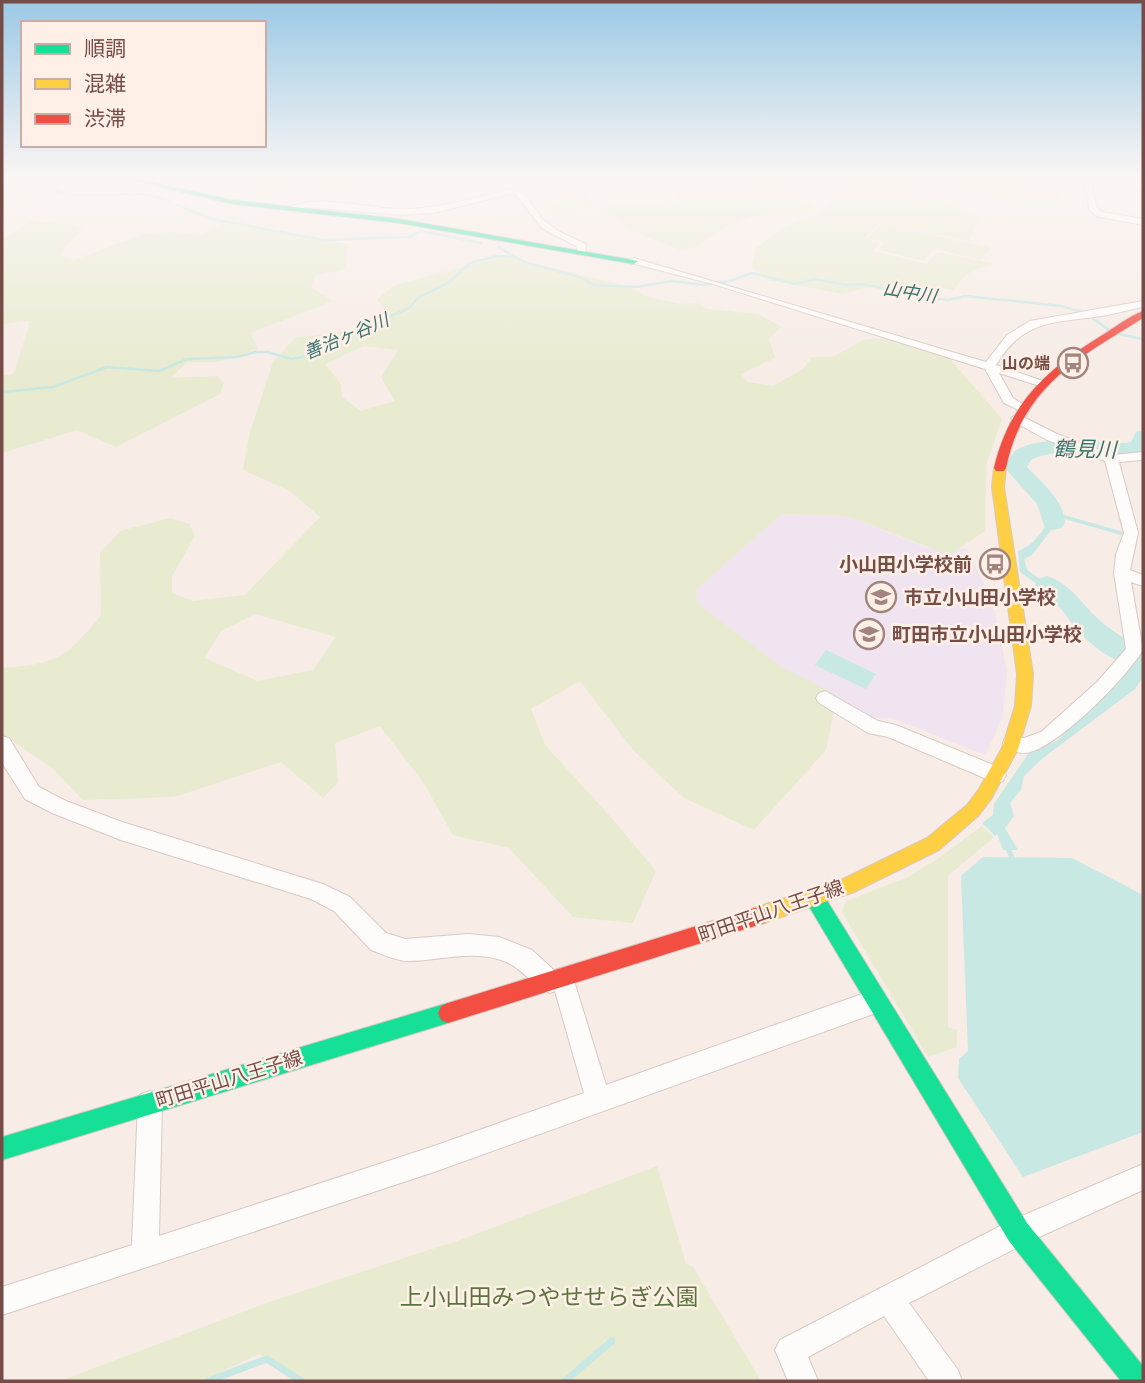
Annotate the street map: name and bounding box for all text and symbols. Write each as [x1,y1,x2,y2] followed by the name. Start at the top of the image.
[21,21,266,147] legend
[84,34,126,63] text: 順調
[84,69,126,98] text: 混雑
[84,104,126,133] text: 渋滞
[881,275,941,309] water label: 山中川
[300,306,394,365] water label: 善治ヶ谷川
[1056,346,1090,380] bus stop icon: 山の端
[1002,352,1050,375] place label: 山の端
[1053,434,1119,464] water label: 鶴見川
[978,547,1012,581] bus stop icon: 小山田小学校前
[839,551,972,578] place label: 小山田小学校前
[864,580,898,614] school or university icon: 市立小山田小学校
[904,584,1056,611] place label: 市立小山田小学校
[852,617,886,651] school or university icon: 町田市立小山田小学校
[892,621,1082,648] place label: 町田市立小山田小学校
[695,873,847,949] street label: 町田平山八王子線
[152,1044,306,1114] street label: 町田平山八王子線
[400,1281,699,1313] park label: 上小山田みつやせせらぎ公園

